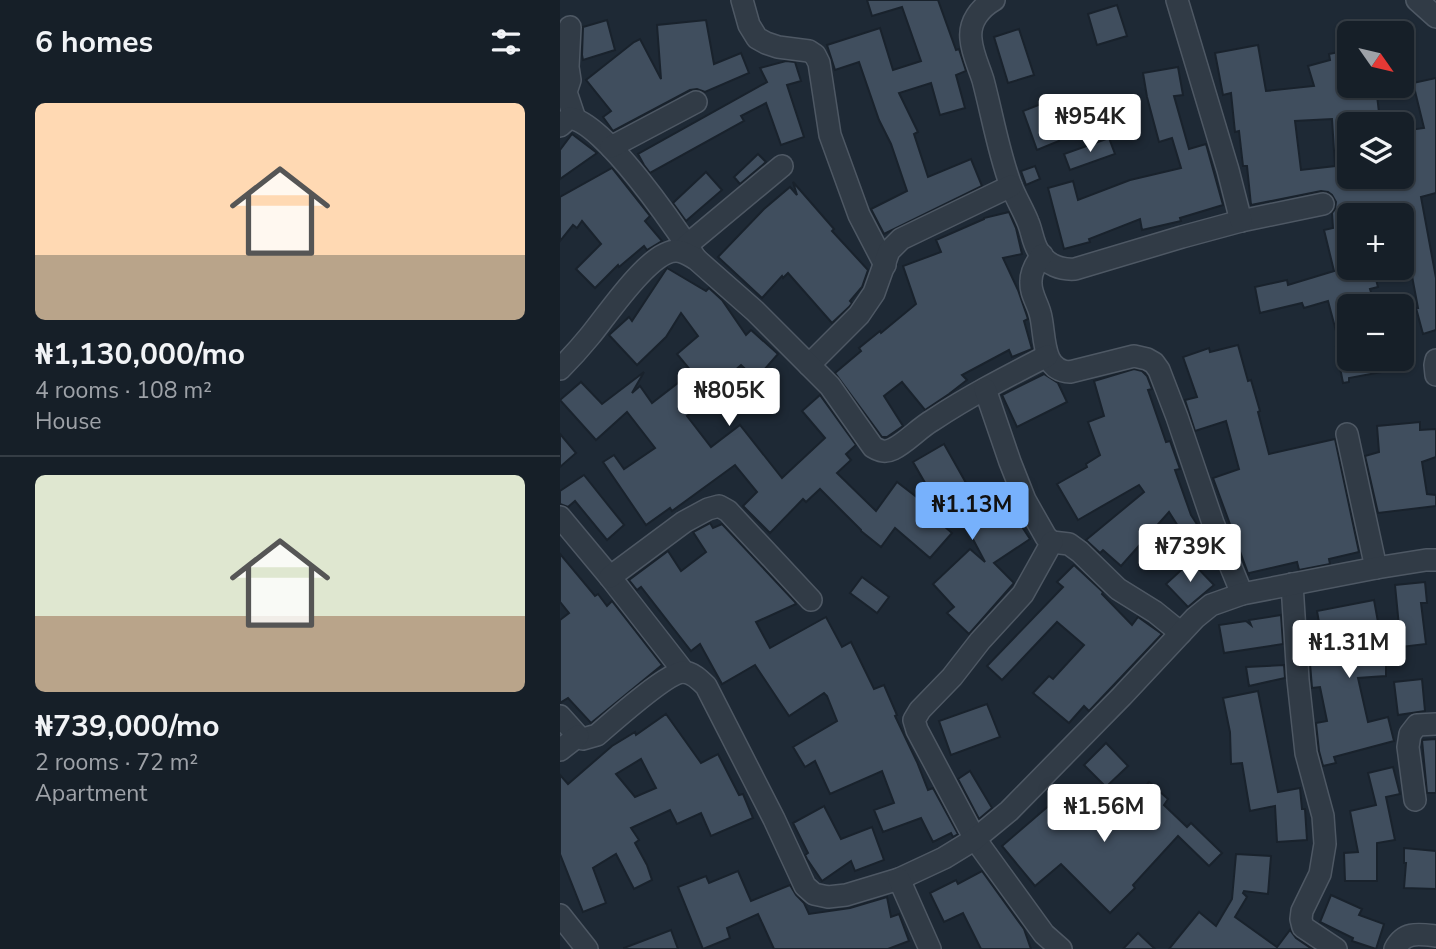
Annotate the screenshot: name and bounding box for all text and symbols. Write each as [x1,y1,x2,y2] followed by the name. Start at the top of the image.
[1337,21,1414,98] north arrow
[1337,21,1414,371] map controls
[35,22,153,63] text: 6 homes
[487,23,525,61] icon: filters
[1041,94,1139,154] pin: ₦954K
[1055,101,1125,132] text: ₦954K
[1337,112,1414,189] button: layers
[217,148,343,274] icon: home
[1337,203,1414,280] button: +
[1337,294,1414,371] button: −
[35,334,245,375] text: ₦1,130,000/mo
[680,368,778,428] pin: ₦805K
[35,375,212,406] text: 4 rooms · 108 m²
[694,375,764,406] text: ₦805K
[35,406,102,437] text: House
[915,482,1029,542] pin: ₦1.13M
[932,489,1012,520] text: ₦1.13M
[217,520,343,646] icon: home
[1141,524,1239,584] pin: ₦739K
[1155,531,1225,562] text: ₦739K
[1292,620,1406,680] pin: ₦1.31M
[1309,627,1389,658] text: ₦1.31M
[35,706,220,747] text: ₦739,000/mo
[35,747,198,778] text: 2 rooms · 72 m²
[35,778,147,809] text: Apartment
[1047,784,1161,844] pin: ₦1.56M
[1064,791,1144,822] text: ₦1.56M

